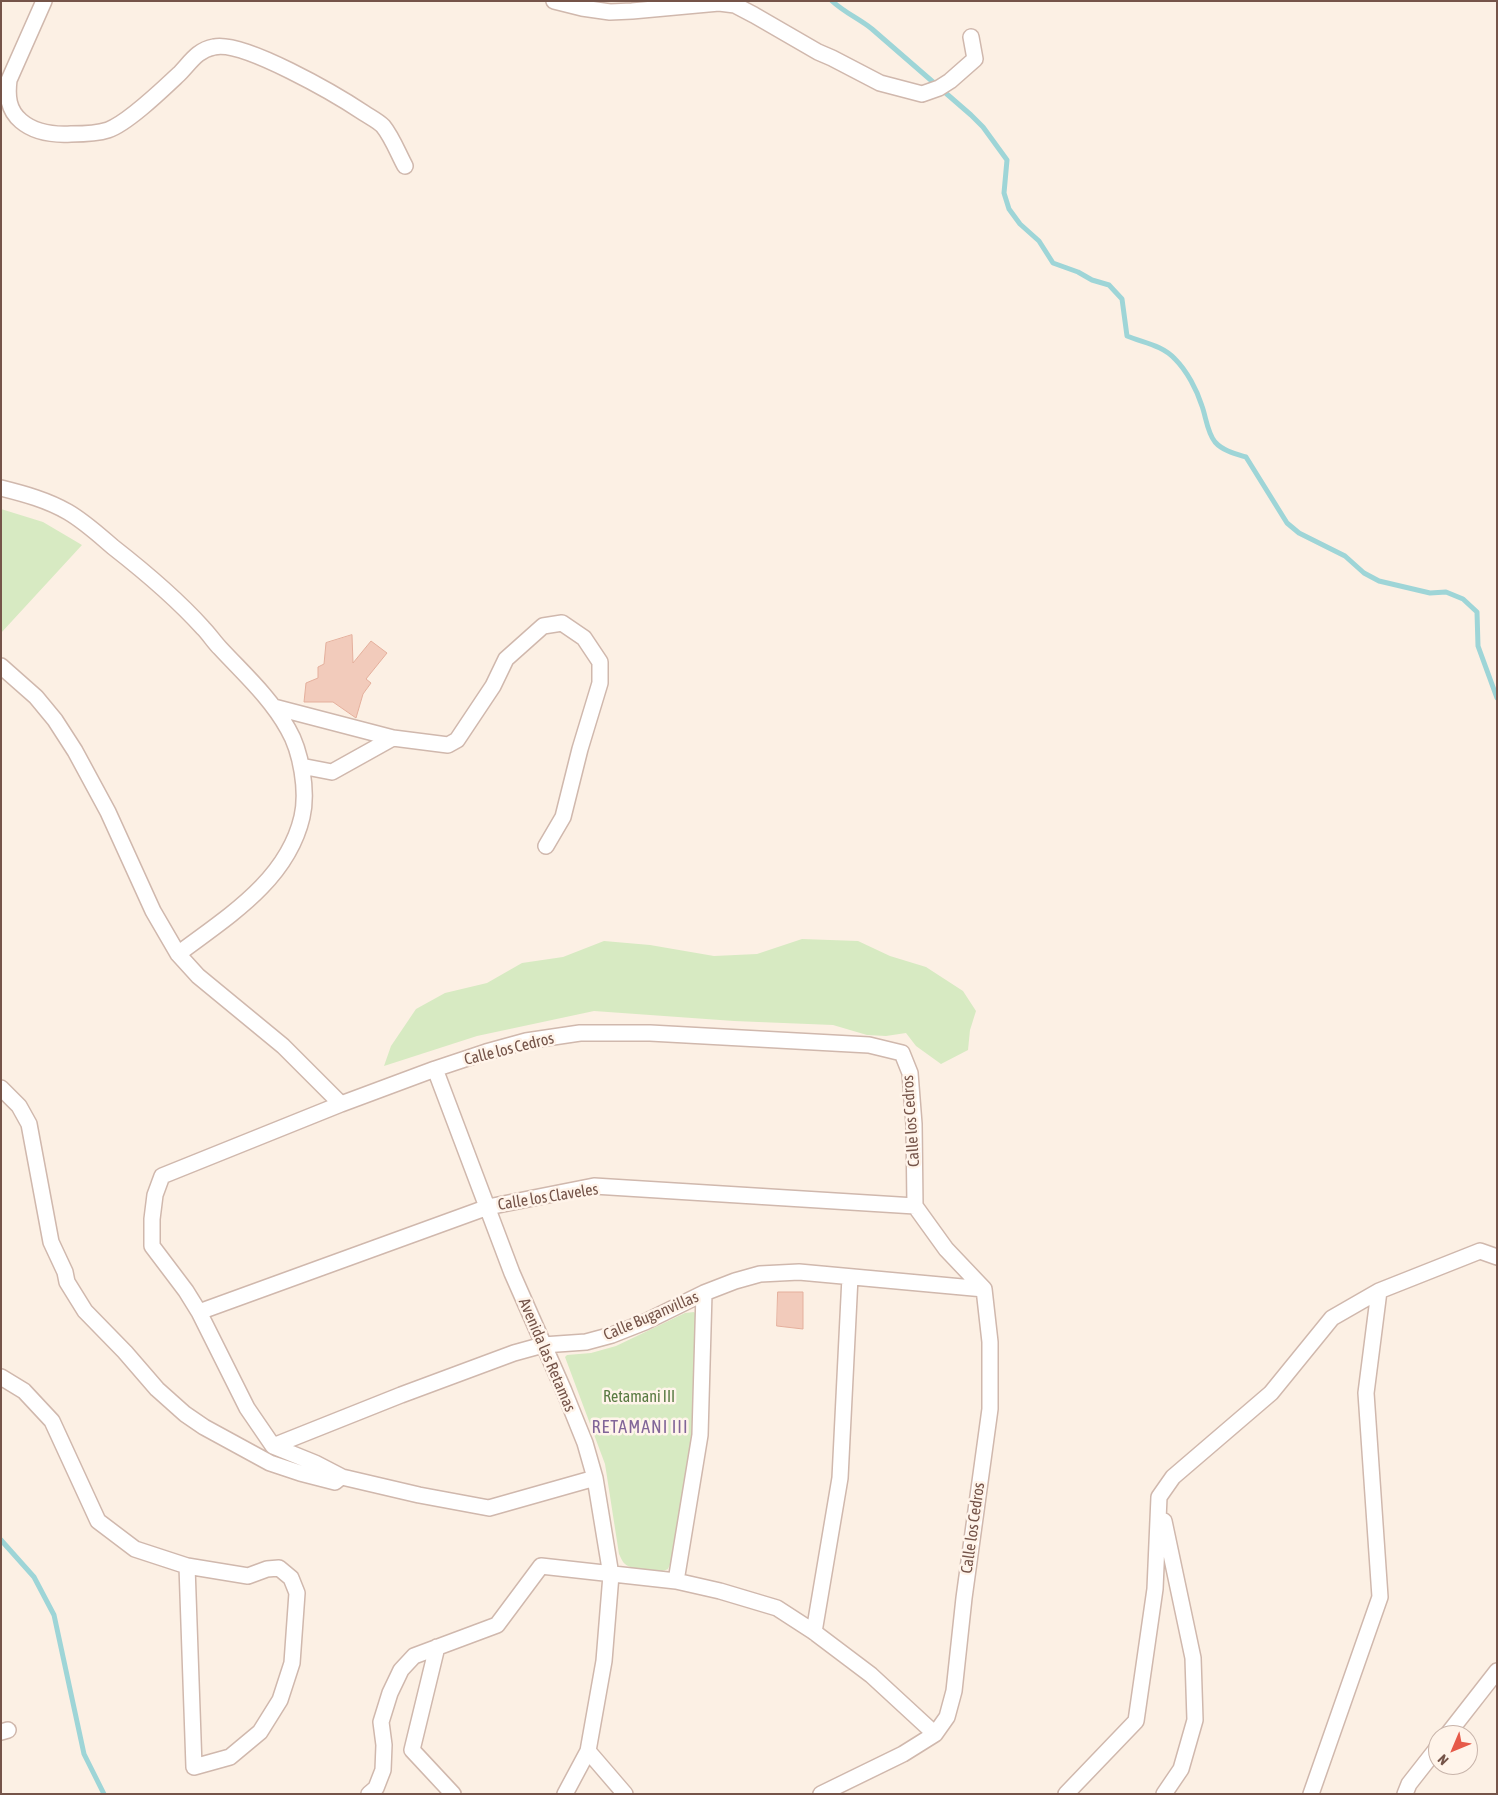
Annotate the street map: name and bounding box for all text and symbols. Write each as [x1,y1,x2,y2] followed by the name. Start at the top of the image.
[462,1029,556,1069] street label: Calle los Cedros
[898,1075,924,1167] street label: Calle los Cedros
[496,1180,600,1214] street label: Calle los Claveles
[601,1287,701,1345] street label: Calle Buganvillas
[514,1295,580,1415] street label: Avenida las Retamas
[603,1387,675,1407] park label: Retamani III
[590,1416,690,1438] district label: RETAMANI III
[957,1481,989,1575] street label: Calle los Cedros
[1428,1725,1478,1775] north arrow
[1435,1751,1452,1768] text: N

